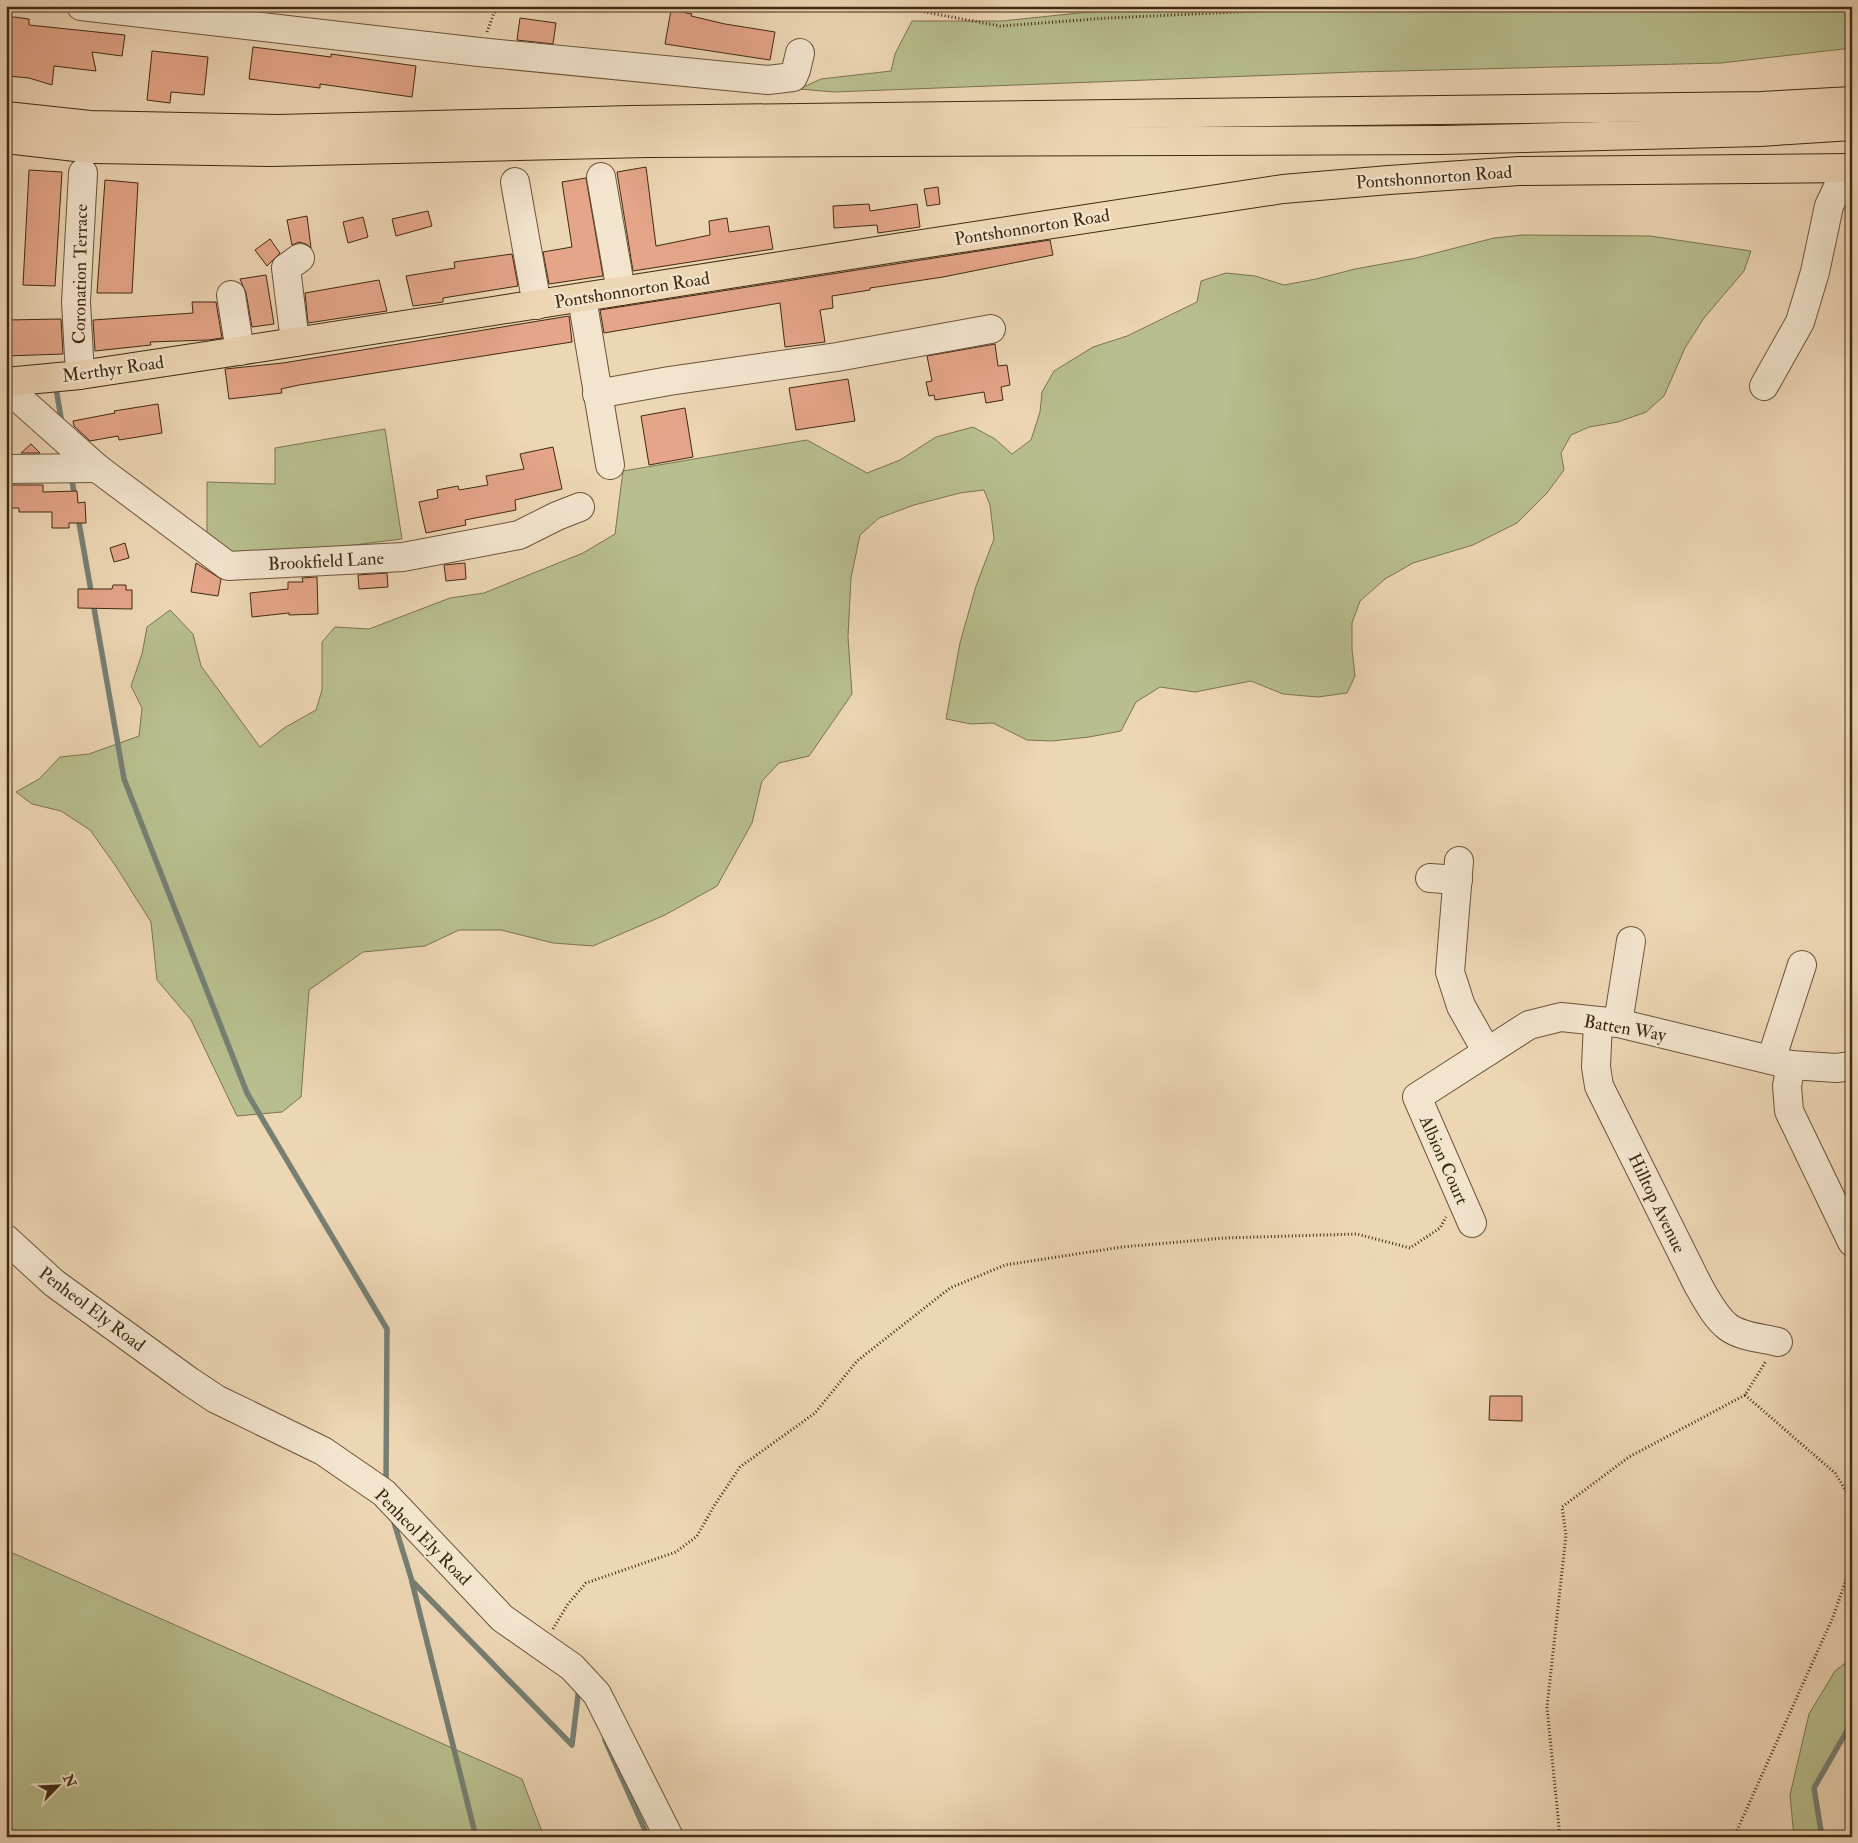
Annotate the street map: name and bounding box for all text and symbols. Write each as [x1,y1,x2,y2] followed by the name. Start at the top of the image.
[1355,161,1513,194] street label: Pontshonnorton Road
[68,203,93,344] street label: Coronation Terrace
[953,204,1112,251] street label: Pontshonnorton Road
[553,267,712,314] street label: Pontshonnorton Road
[61,351,166,388] street label: Merthyr Road
[267,547,385,576] street label: Brookfield Lane
[1582,1010,1669,1047] street label: Batten Way
[1413,1111,1473,1208] street label: Albion Court
[1623,1150,1691,1257] street label: Hilltop Avenue
[34,1262,150,1357] street label: Penheol Ely Road
[369,1484,476,1591] street label: Penheol Ely Road
[32,1760,82,1810] north arrow
[59,1771,80,1791] text: N

